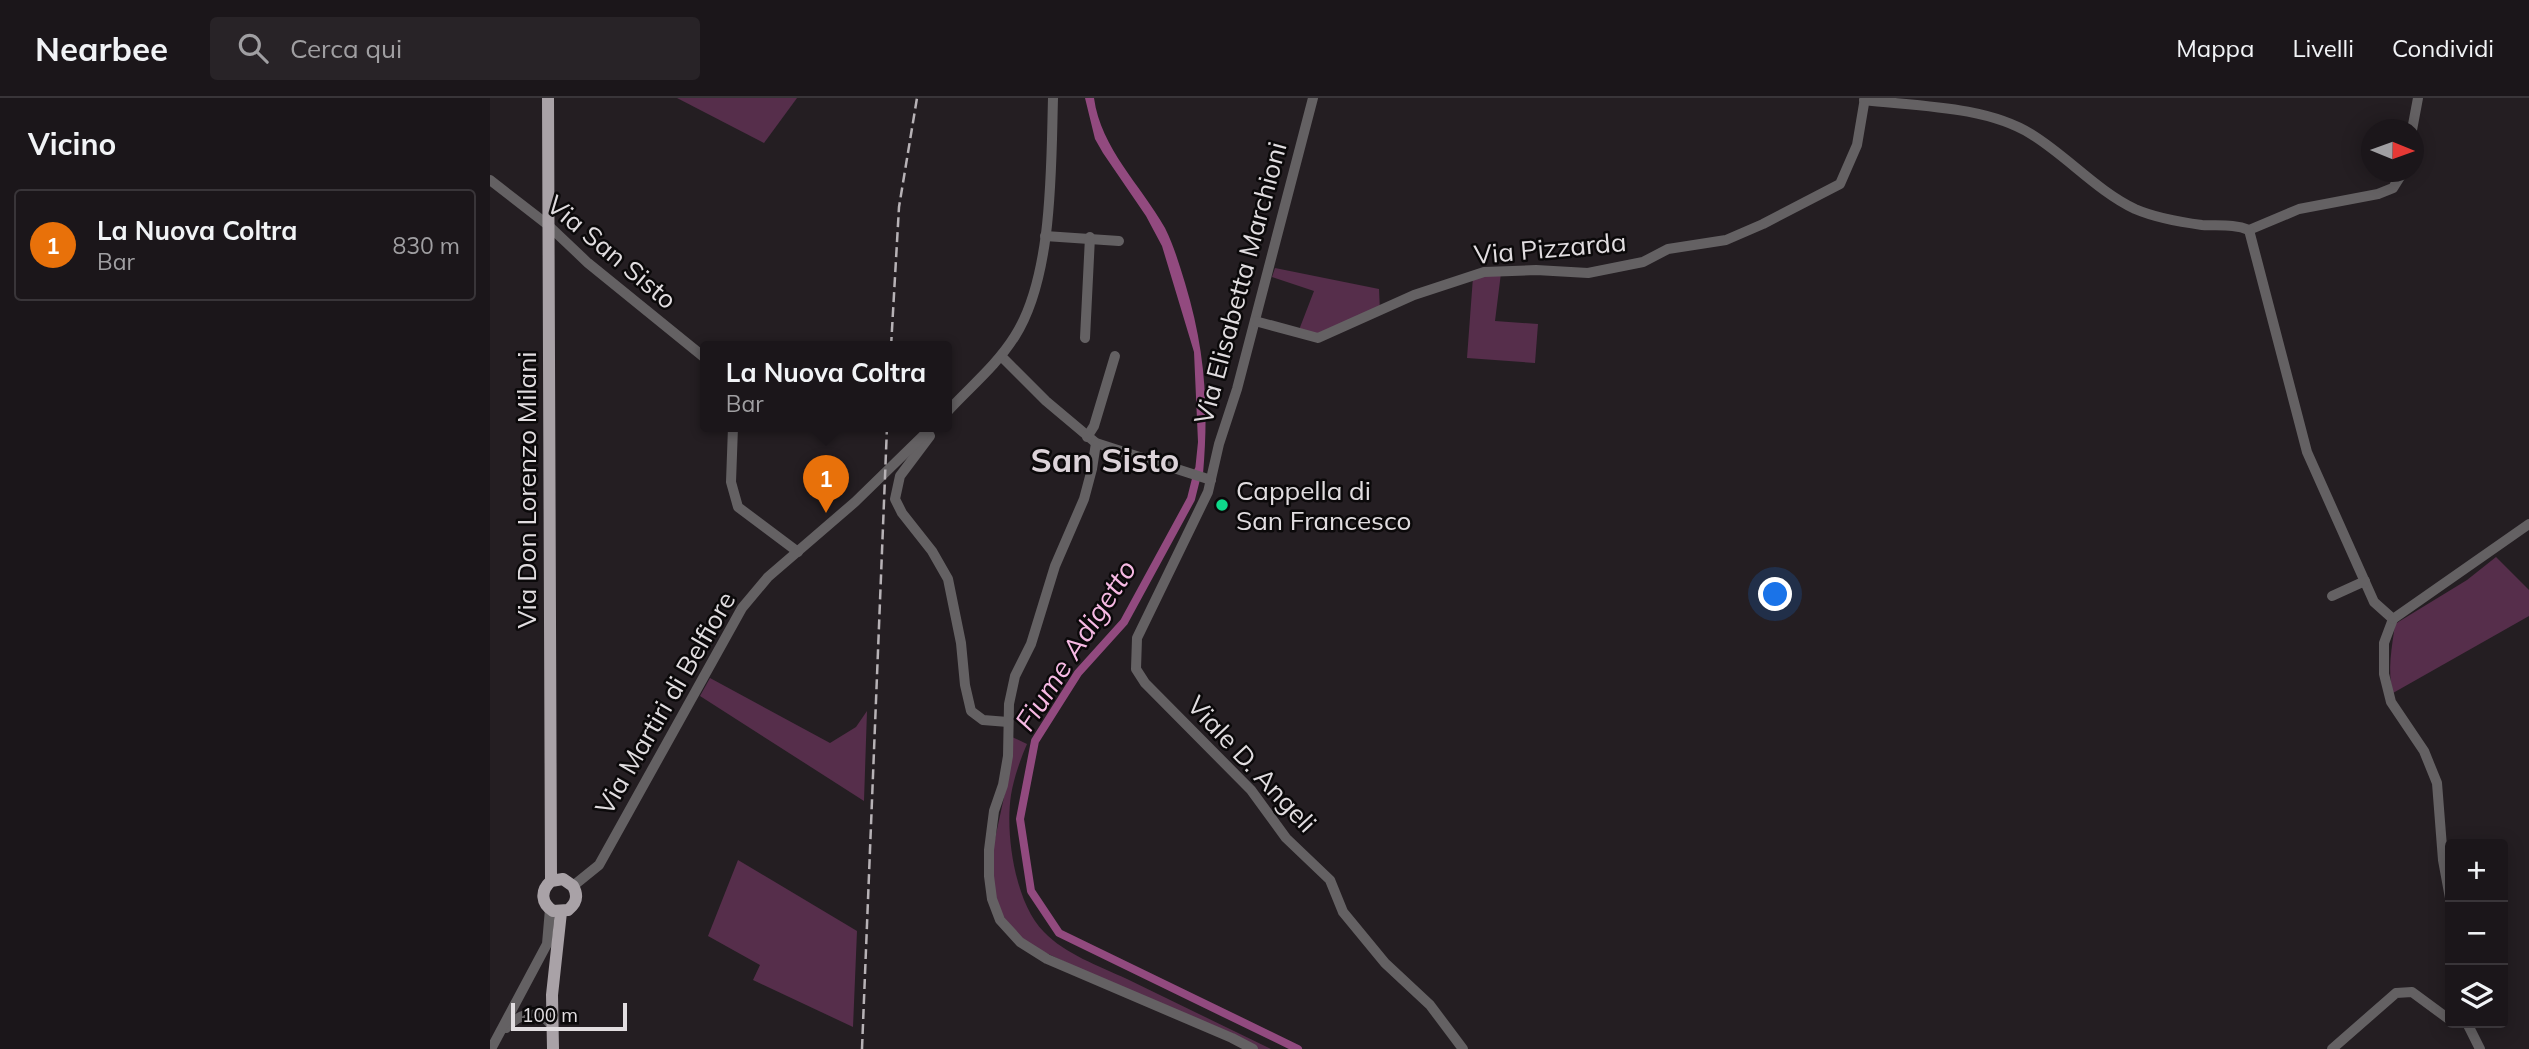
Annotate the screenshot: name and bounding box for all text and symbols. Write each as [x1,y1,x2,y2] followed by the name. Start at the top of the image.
[210,17,700,80] search box
[35,28,168,69] text: Nearbee
[234,29,272,67] icon: search
[290,32,402,65] text: Cerca qui
[2176,33,2254,63] text: Mappa
[2292,33,2354,63] text: Livelli
[2392,33,2494,63] text: Condividi
[2361,119,2424,182] north arrow
[28,125,116,163] text: Vicino
[1186,138,1294,428] street label: Via Elisabetta Marchioni
[540,188,684,316] street label: Via San Sisto
[97,214,297,247] text: La Nuova Coltra
[1472,225,1628,271] street label: Via Pizzarda
[46,231,60,260] text: 1
[392,231,460,260] text: 830 m
[97,247,135,276] text: Bar
[700,341,952,432] popup
[510,351,543,629] street label: Via Don Lorenzo Milani
[726,356,926,389] text: La Nuova Coltra
[726,389,764,418] text: Bar
[1031,439,1179,480] district label: San Sisto
[803,455,849,513] pin: 1
[1236,474,1411,537] place label: Cappella di San Francesco
[1214,497,1230,513] marker: Cappella di San Francesco
[1007,553,1143,737] water label: Fiume Adigetto
[1758,577,1792,611] your location
[588,586,742,820] street label: Via Martiri di Belfiore
[1180,689,1324,839] street label: Viale D. Angeli
[2445,839,2508,1028] map controls
[2445,839,2508,902] button: +
[2445,902,2508,965] button: −
[2445,965,2508,1028] button: layers
[511,1000,626,1032] scale bar
[522,1003,578,1027] text: 100 m

